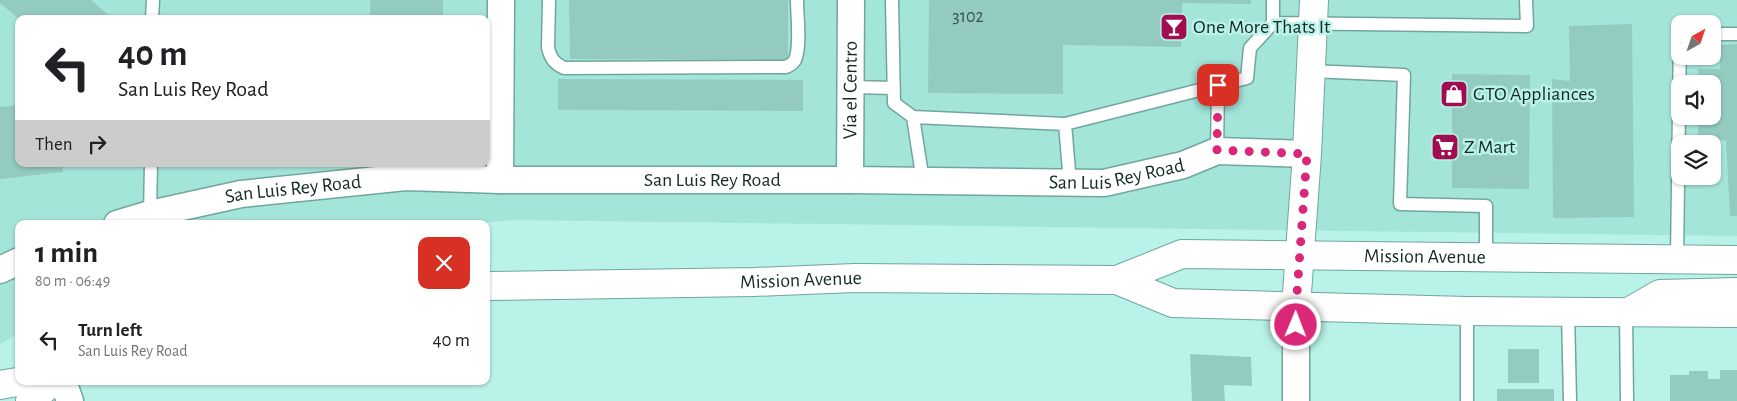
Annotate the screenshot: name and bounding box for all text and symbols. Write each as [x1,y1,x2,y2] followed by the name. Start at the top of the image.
[952,8,984,26] house number: 3102
[1159,12,1189,42] bar icon: One More Thats It
[1671,15,1721,65] north arrow
[1671,15,1721,185] map controls
[1193,17,1331,37] place label: One More Thats It
[35,35,100,100] icon: left
[118,37,187,72] text: 40 m
[840,41,861,139] street label: Via el Centro
[1197,64,1239,106] pin
[1204,71,1232,99] icon: arrive
[1671,75,1721,125] button: sound
[118,78,269,100] text: San Luis Rey Road
[1439,79,1469,109] shop icon: GTO Appliances
[1473,84,1595,104] place label: GTO Appliances
[83,130,111,158] icon: right
[1430,132,1460,162] supermarket icon: Z Mart
[35,135,73,154] text: Then
[1671,135,1721,185] button: layers
[1464,137,1516,157] place label: Z Mart
[1049,155,1186,193] street label: San Luis Rey Road
[644,170,781,190] street label: San Luis Rey Road
[223,172,362,207] street label: San Luis Rey Road
[418,237,470,289] button: close
[35,238,98,268] text: 1 min
[1364,246,1486,267] street label: Mission Avenue
[740,268,862,292] street label: Mission Avenue
[35,273,110,289] text: 80 m · 06:49
[1269,298,1321,350] position arrow
[78,321,142,340] text: Turn left
[35,326,63,354] icon: left
[432,331,470,350] text: 40 m
[78,343,188,359] text: San Luis Rey Road

